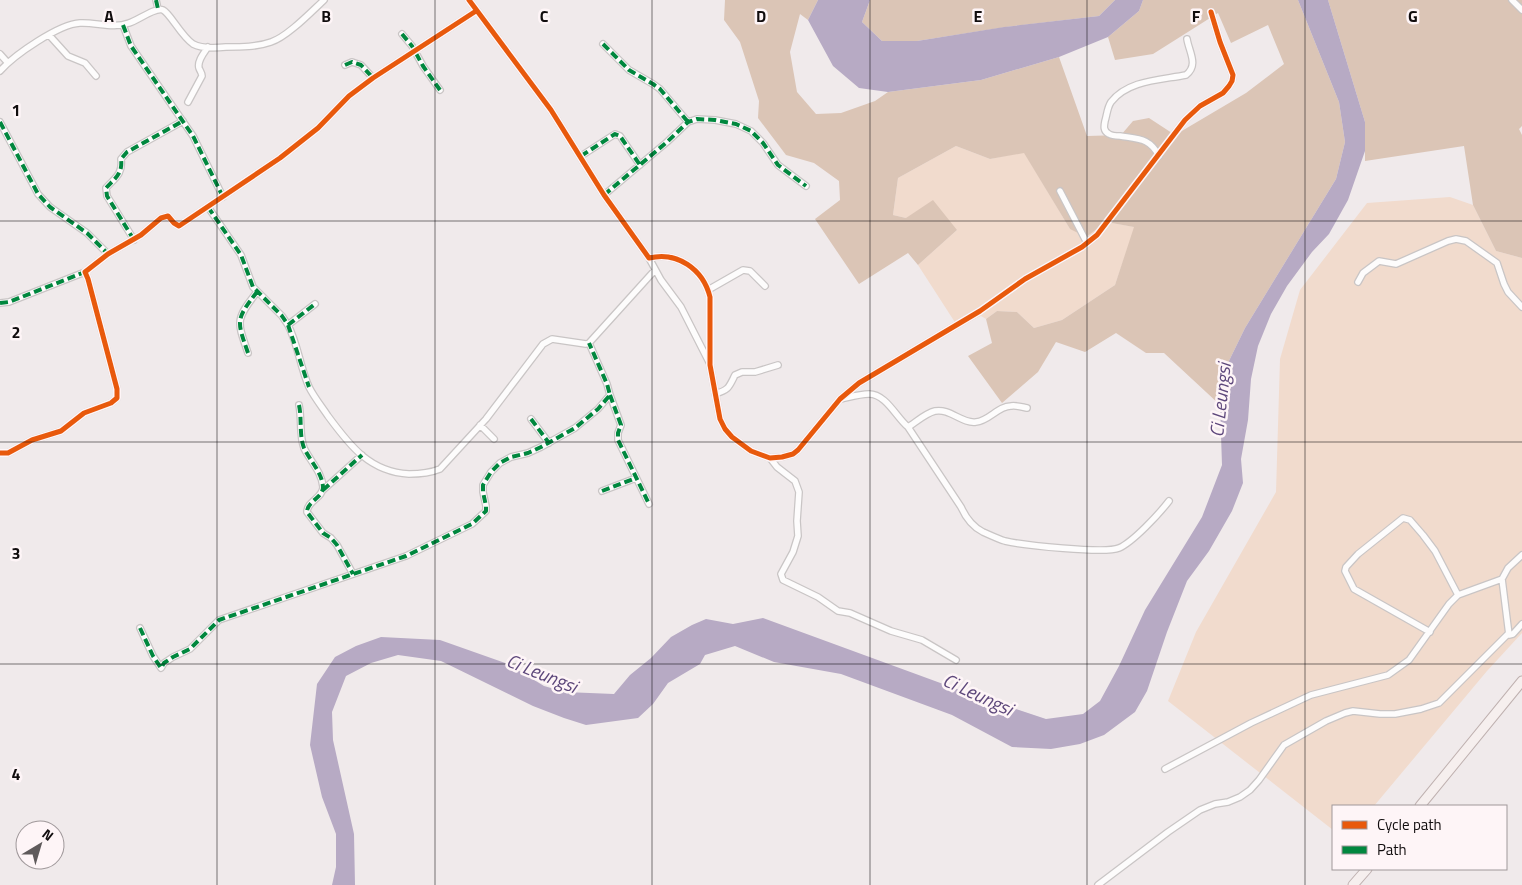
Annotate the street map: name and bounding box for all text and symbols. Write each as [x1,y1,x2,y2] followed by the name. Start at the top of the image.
[104,4,114,28] text: A
[321,4,331,28] text: B
[540,4,549,28] text: C
[756,4,766,28] text: D
[974,4,983,28] text: E
[1192,4,1201,28] text: F
[1408,4,1418,28] text: G
[12,98,20,122] text: 1
[12,320,20,344] text: 2
[1201,359,1238,438] water label: Ci Leungsi
[12,541,20,565] text: 3
[502,645,584,701] water label: Ci Leungsi
[938,665,1020,723] water label: Ci Leungsi
[12,762,21,786] text: 4
[1332,805,1507,870] legend
[1377,813,1442,836] text: Cycle path
[15,820,65,870] north arrow
[38,823,59,846] text: N
[1377,838,1407,861] text: Path

